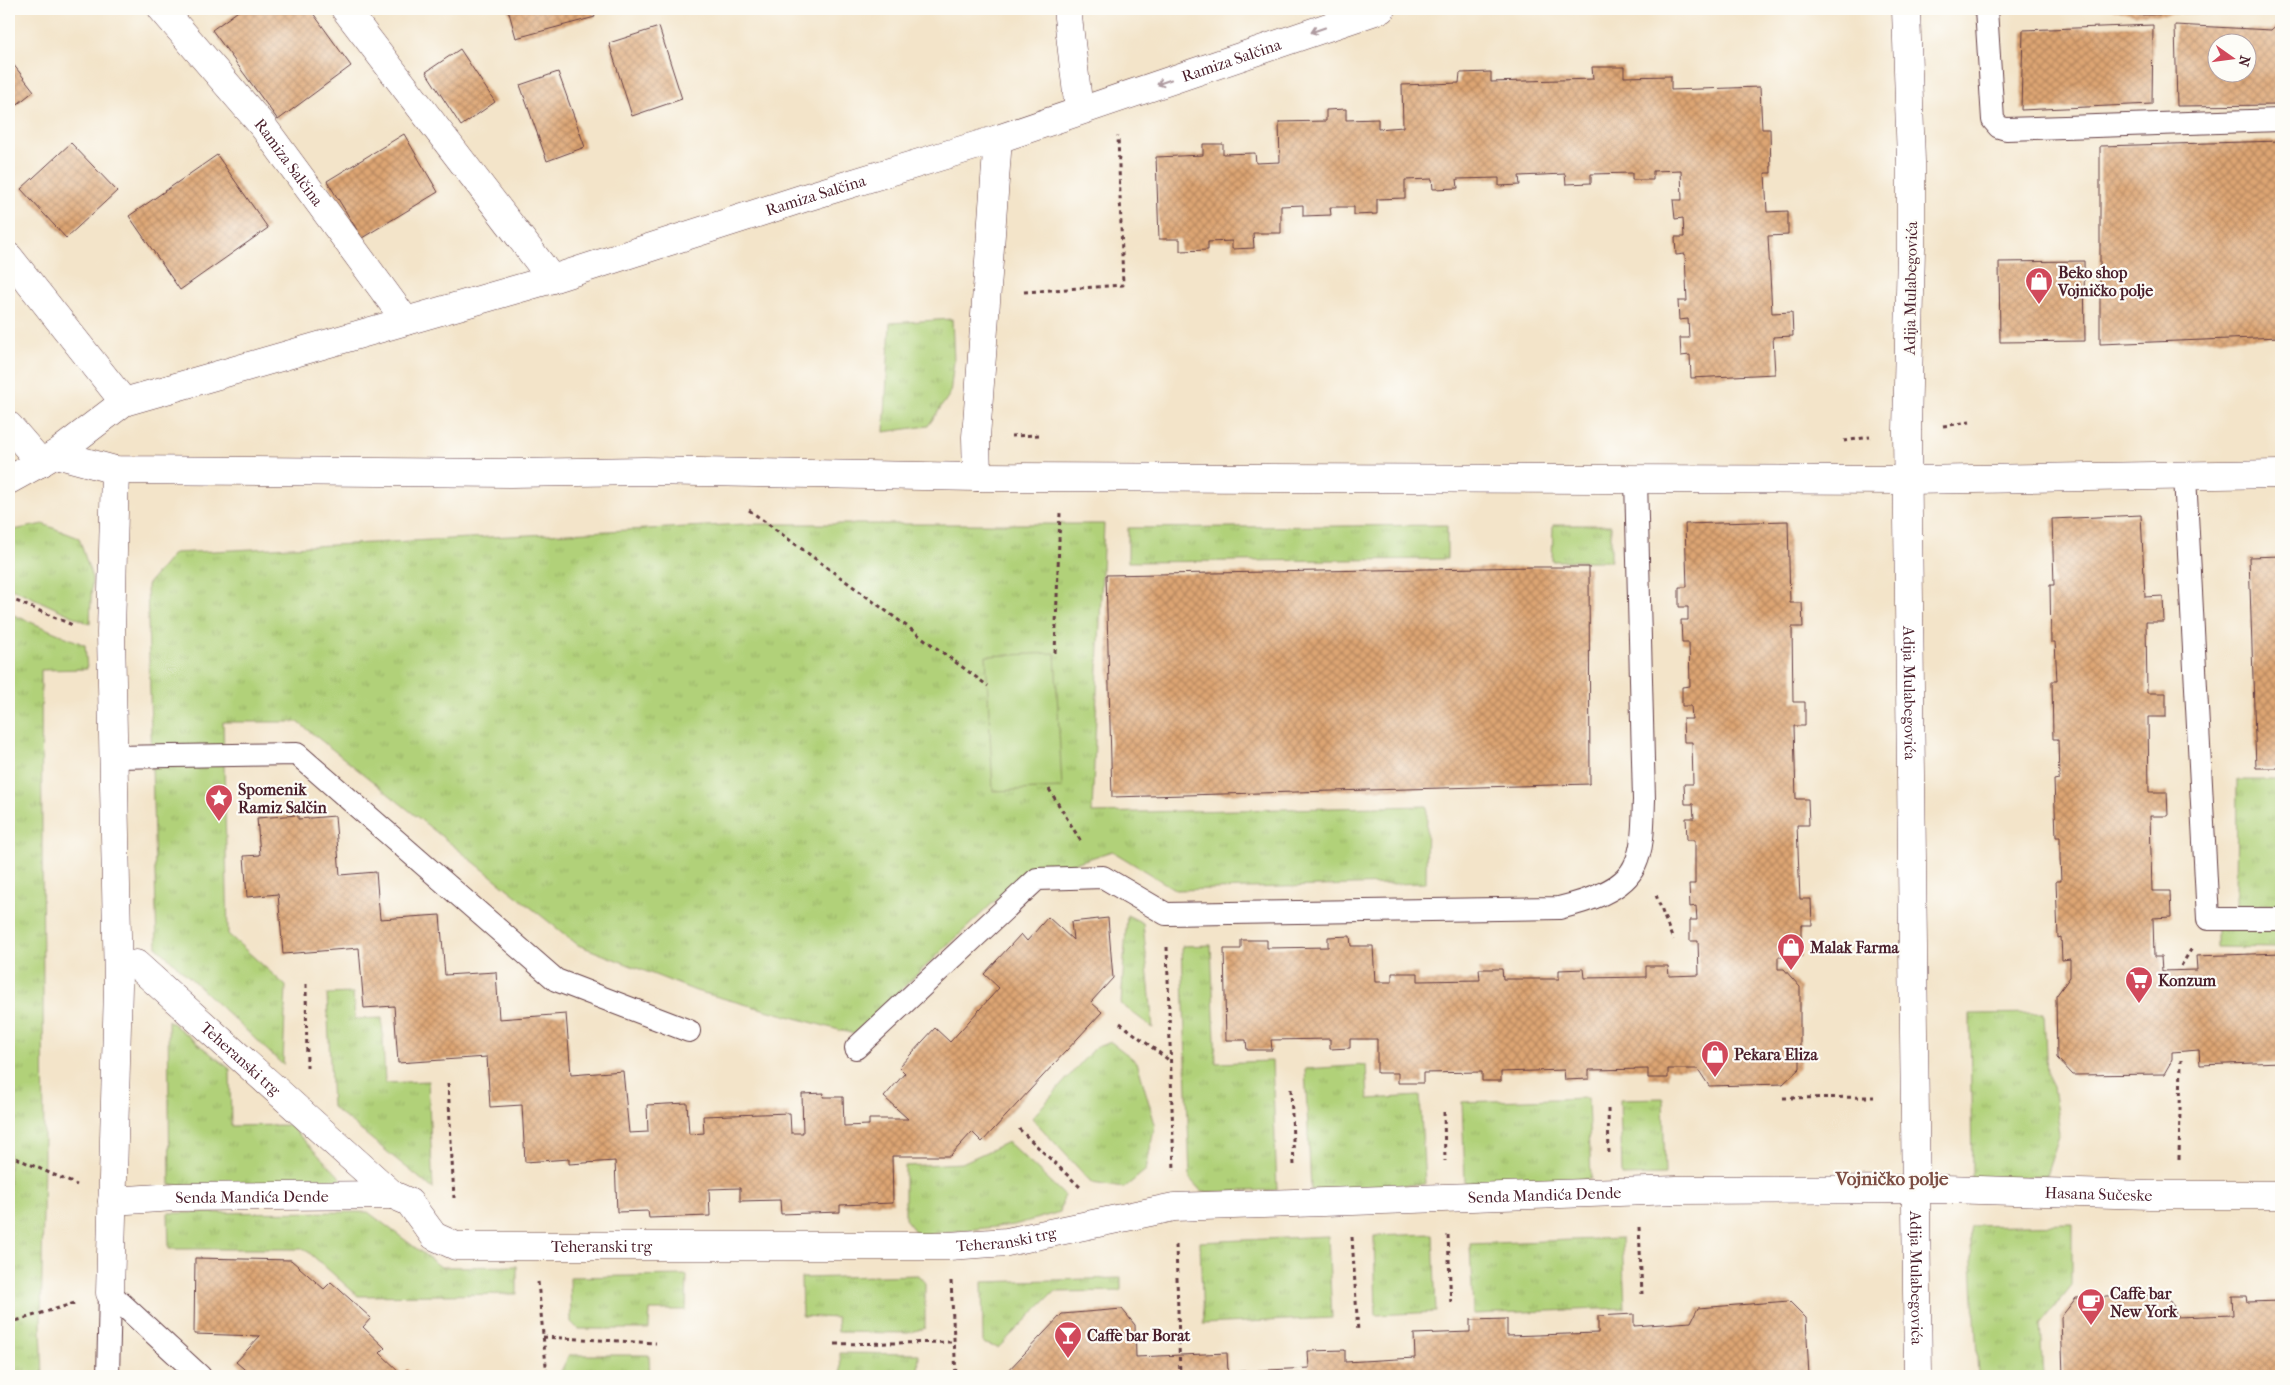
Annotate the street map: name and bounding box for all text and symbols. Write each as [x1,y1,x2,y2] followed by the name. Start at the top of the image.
[1311,26,1327,35] one-way arrow
[2208,32,2258,82] north arrow
[1179,34,1284,86] street label: Ramiza Salčina
[2235,54,2254,69] text: N
[1156,77,1172,87] one-way arrow
[250,115,327,210] street label: Ramiza Salčina
[763,171,869,220] street label: Ramiza Salčina
[1900,220,1921,356] street label: Adija Mulabegovića
[2057,263,2153,301] place label: Beko shop Vojničko polje
[2024,266,2054,305] shop icon: Beko shop Vojničko polje
[1899,625,1920,760] street label: Adija Mulabegovića
[238,780,328,817] place label: Spomenik Ramiz Salčin
[204,783,234,822] place icon: Spomenik Ramiz Salčin
[1776,932,1806,971] shop icon: Malak Farma
[1809,938,1900,957] place label: Malak Farma
[2124,965,2154,1004] supermarket icon: Konzum
[2158,971,2217,990] place label: Konzum
[197,1018,285,1100] street label: Teheranski trg
[1700,1039,1730,1078] shop icon: Pekara Eliza
[1734,1045,1818,1064] place label: Pekara Eliza
[1835,1168,1949,1190] district label: Vojničko polje
[1468,1183,1622,1207] street label: Senda Mandića Dende
[2044,1183,2153,1205] street label: Hasana Sučeske
[175,1187,329,1207] street label: Senda Mandića Dende
[1906,1210,1927,1345] street label: Adija Mulabegovića
[955,1223,1058,1255] street label: Teheranski trg
[551,1237,653,1256] street label: Teheranski trg
[2110,1284,2178,1321] place label: Caffe bar New York
[2076,1287,2106,1326] cafe icon: Caffe bar New York
[1053,1320,1083,1359] bar icon: Caffe bar Borat
[1087,1326,1191,1345] place label: Caffe bar Borat

